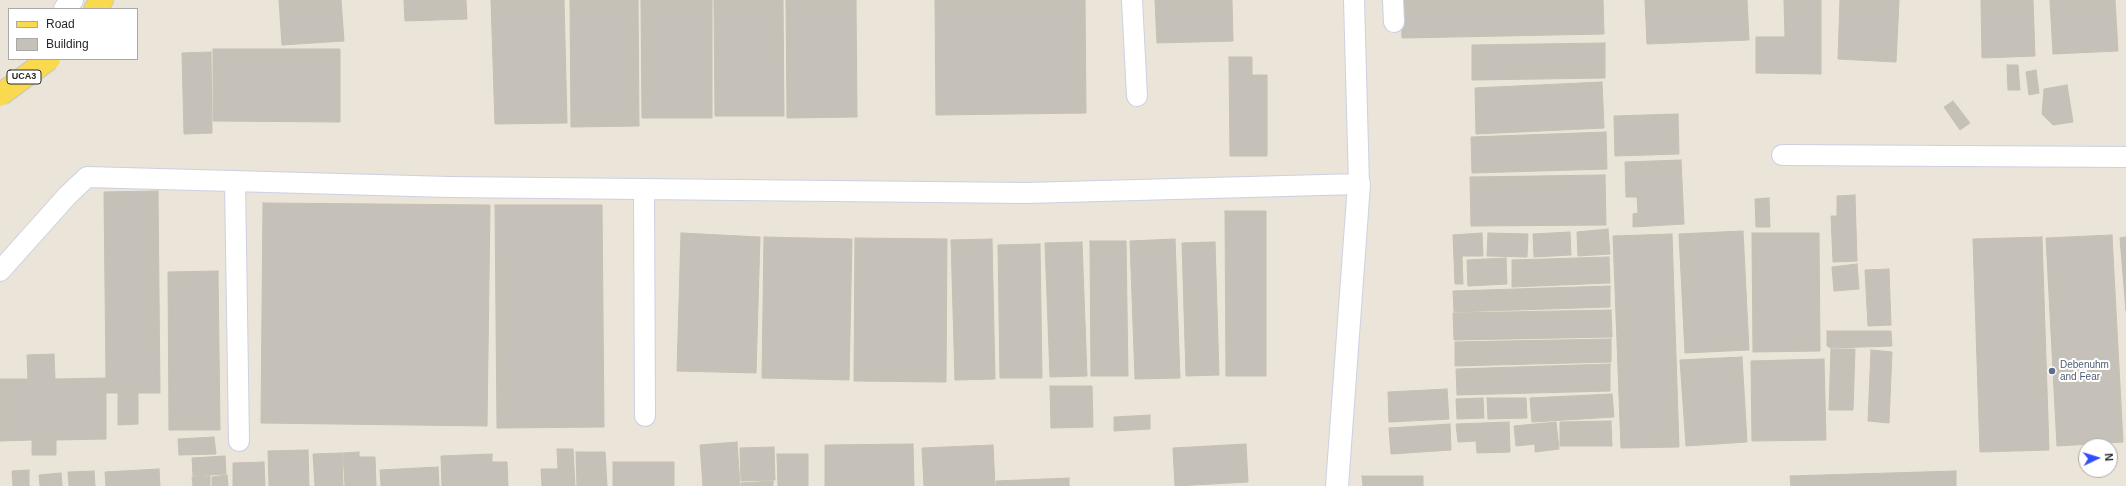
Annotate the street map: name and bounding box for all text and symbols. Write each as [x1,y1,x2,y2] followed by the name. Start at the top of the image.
[8,8,138,60] legend
[46,17,75,31] text: Road
[46,37,89,51] text: Building
[7,70,41,84] road number: UCA3
[2060,359,2109,382] place label: Debenuhm and Fear
[2047,366,2057,376] marker: Debenuhm and Fear
[2078,438,2118,478] north arrow
[2103,453,2115,462] text: N

